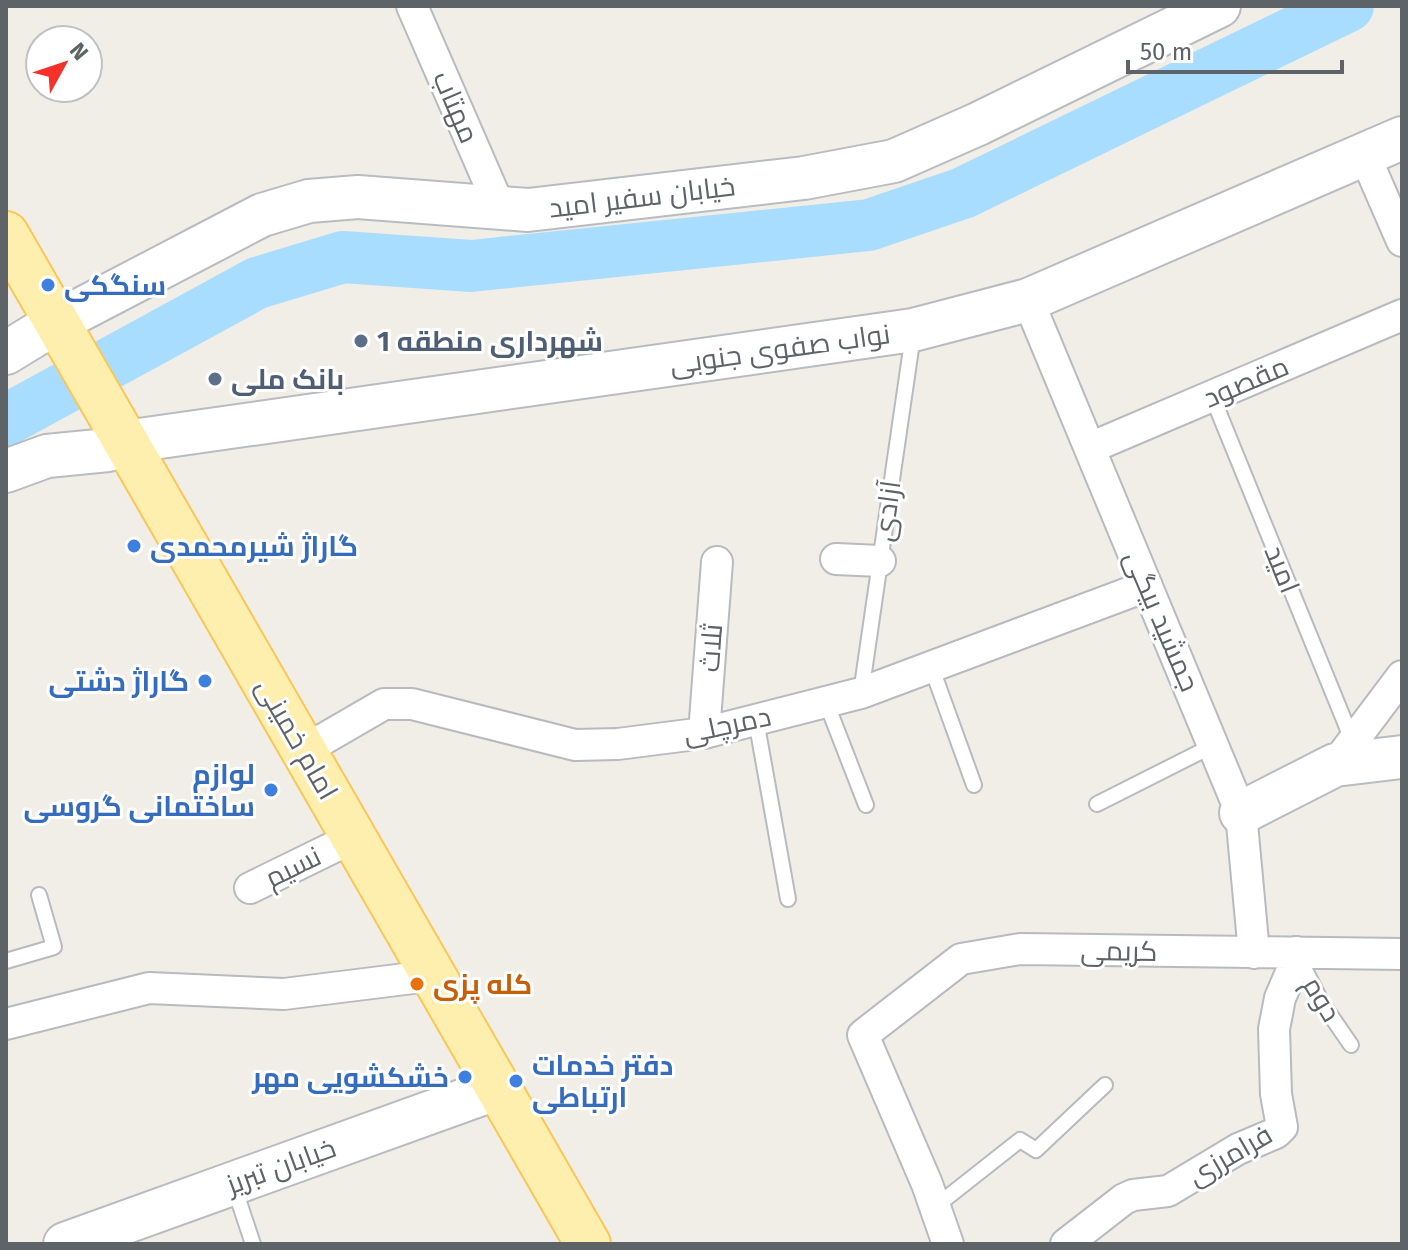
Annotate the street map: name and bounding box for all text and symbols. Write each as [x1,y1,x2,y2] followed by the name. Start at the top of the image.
[24,24,104,104] north arrow
[1128,24,1342,74] scale bar
[64,37,94,66] text: N
[1140,38,1192,66] text: 50 m
[426,66,486,148] street label: مهتاب
[547,169,737,225] street label: خیابان سفیر امید
[64,269,166,302] place label: سنگکی
[39,276,57,294] marker: سنگکی
[668,317,892,381] street label: نواب صفوی جنوبی
[377,325,603,359] place label: شهرداری منطقه 1
[352,332,370,350] marker: شهرداری منطقه 1
[1198,349,1294,415] street label: مقصود
[231,363,344,396] place label: بانک ملی
[206,370,224,388] marker: بانک ملی
[866,478,908,544] street label: آزادی
[150,530,358,563] place label: گاراژ شیرمحمدی
[125,537,143,555] marker: گاراژ شیرمحمدی
[1258,540,1306,598] street label: امید
[1118,546,1206,696] street label: جمشید بیگی
[693,622,729,673] street label: ثلاث
[49,665,189,698] place label: گاراژ دشتی
[196,672,214,690] marker: گاراژ دشتی
[247,673,345,807] street label: امام خمینی
[680,700,774,752] street label: دمرچلی
[23,758,255,823] place label: لوازم ساختمانی گروسی
[262,781,280,799] marker: لوازم ساختمانی گروسی
[260,839,328,897] street label: نسیم
[1080,934,1158,968] street label: کریمی
[433,968,532,1004] place label: کله پزی
[1293,971,1348,1029] street label: دوم
[408,975,426,993] marker: کله پزی
[532,1049,674,1114] place label: دفتر خدمات ارتباطی
[251,1061,449,1095] place label: خشکشویی مهر
[456,1068,474,1086] marker: خشکشویی مهر
[507,1072,525,1090] marker: دفتر خدمات ارتباطی
[1182,1118,1278,1192] street label: فرامرزی
[220,1131,340,1202] street label: خیابان تبریز

